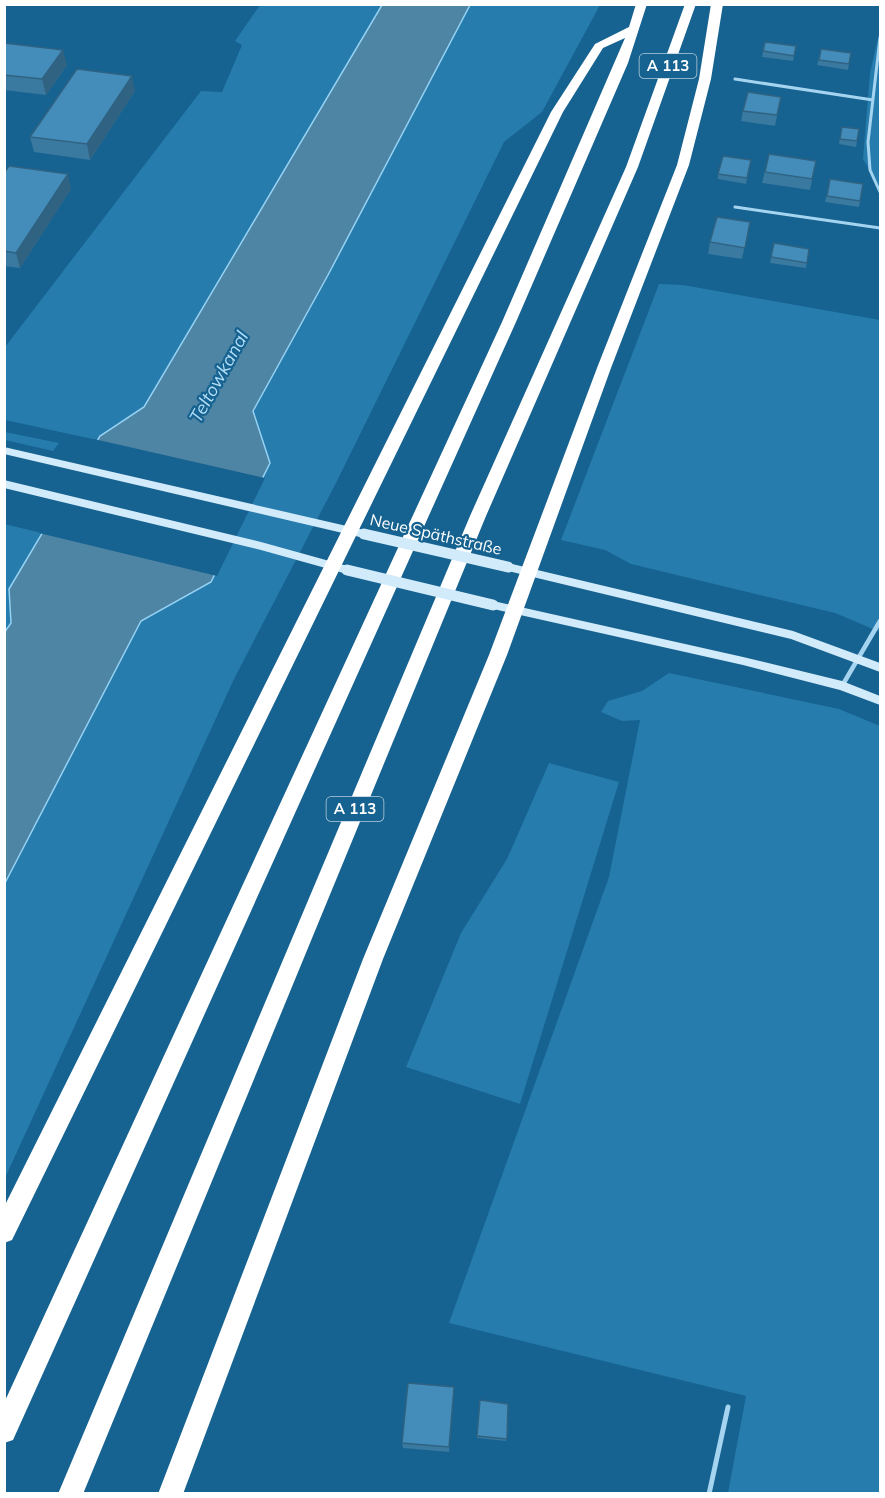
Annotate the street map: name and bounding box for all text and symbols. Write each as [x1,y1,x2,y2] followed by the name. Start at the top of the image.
[640,54,696,78] road number: A 113
[184,326,253,427] water label: Teltowkanal
[368,509,504,559] street label: Neue Späthstraße
[326,797,384,821] road number: A 113

